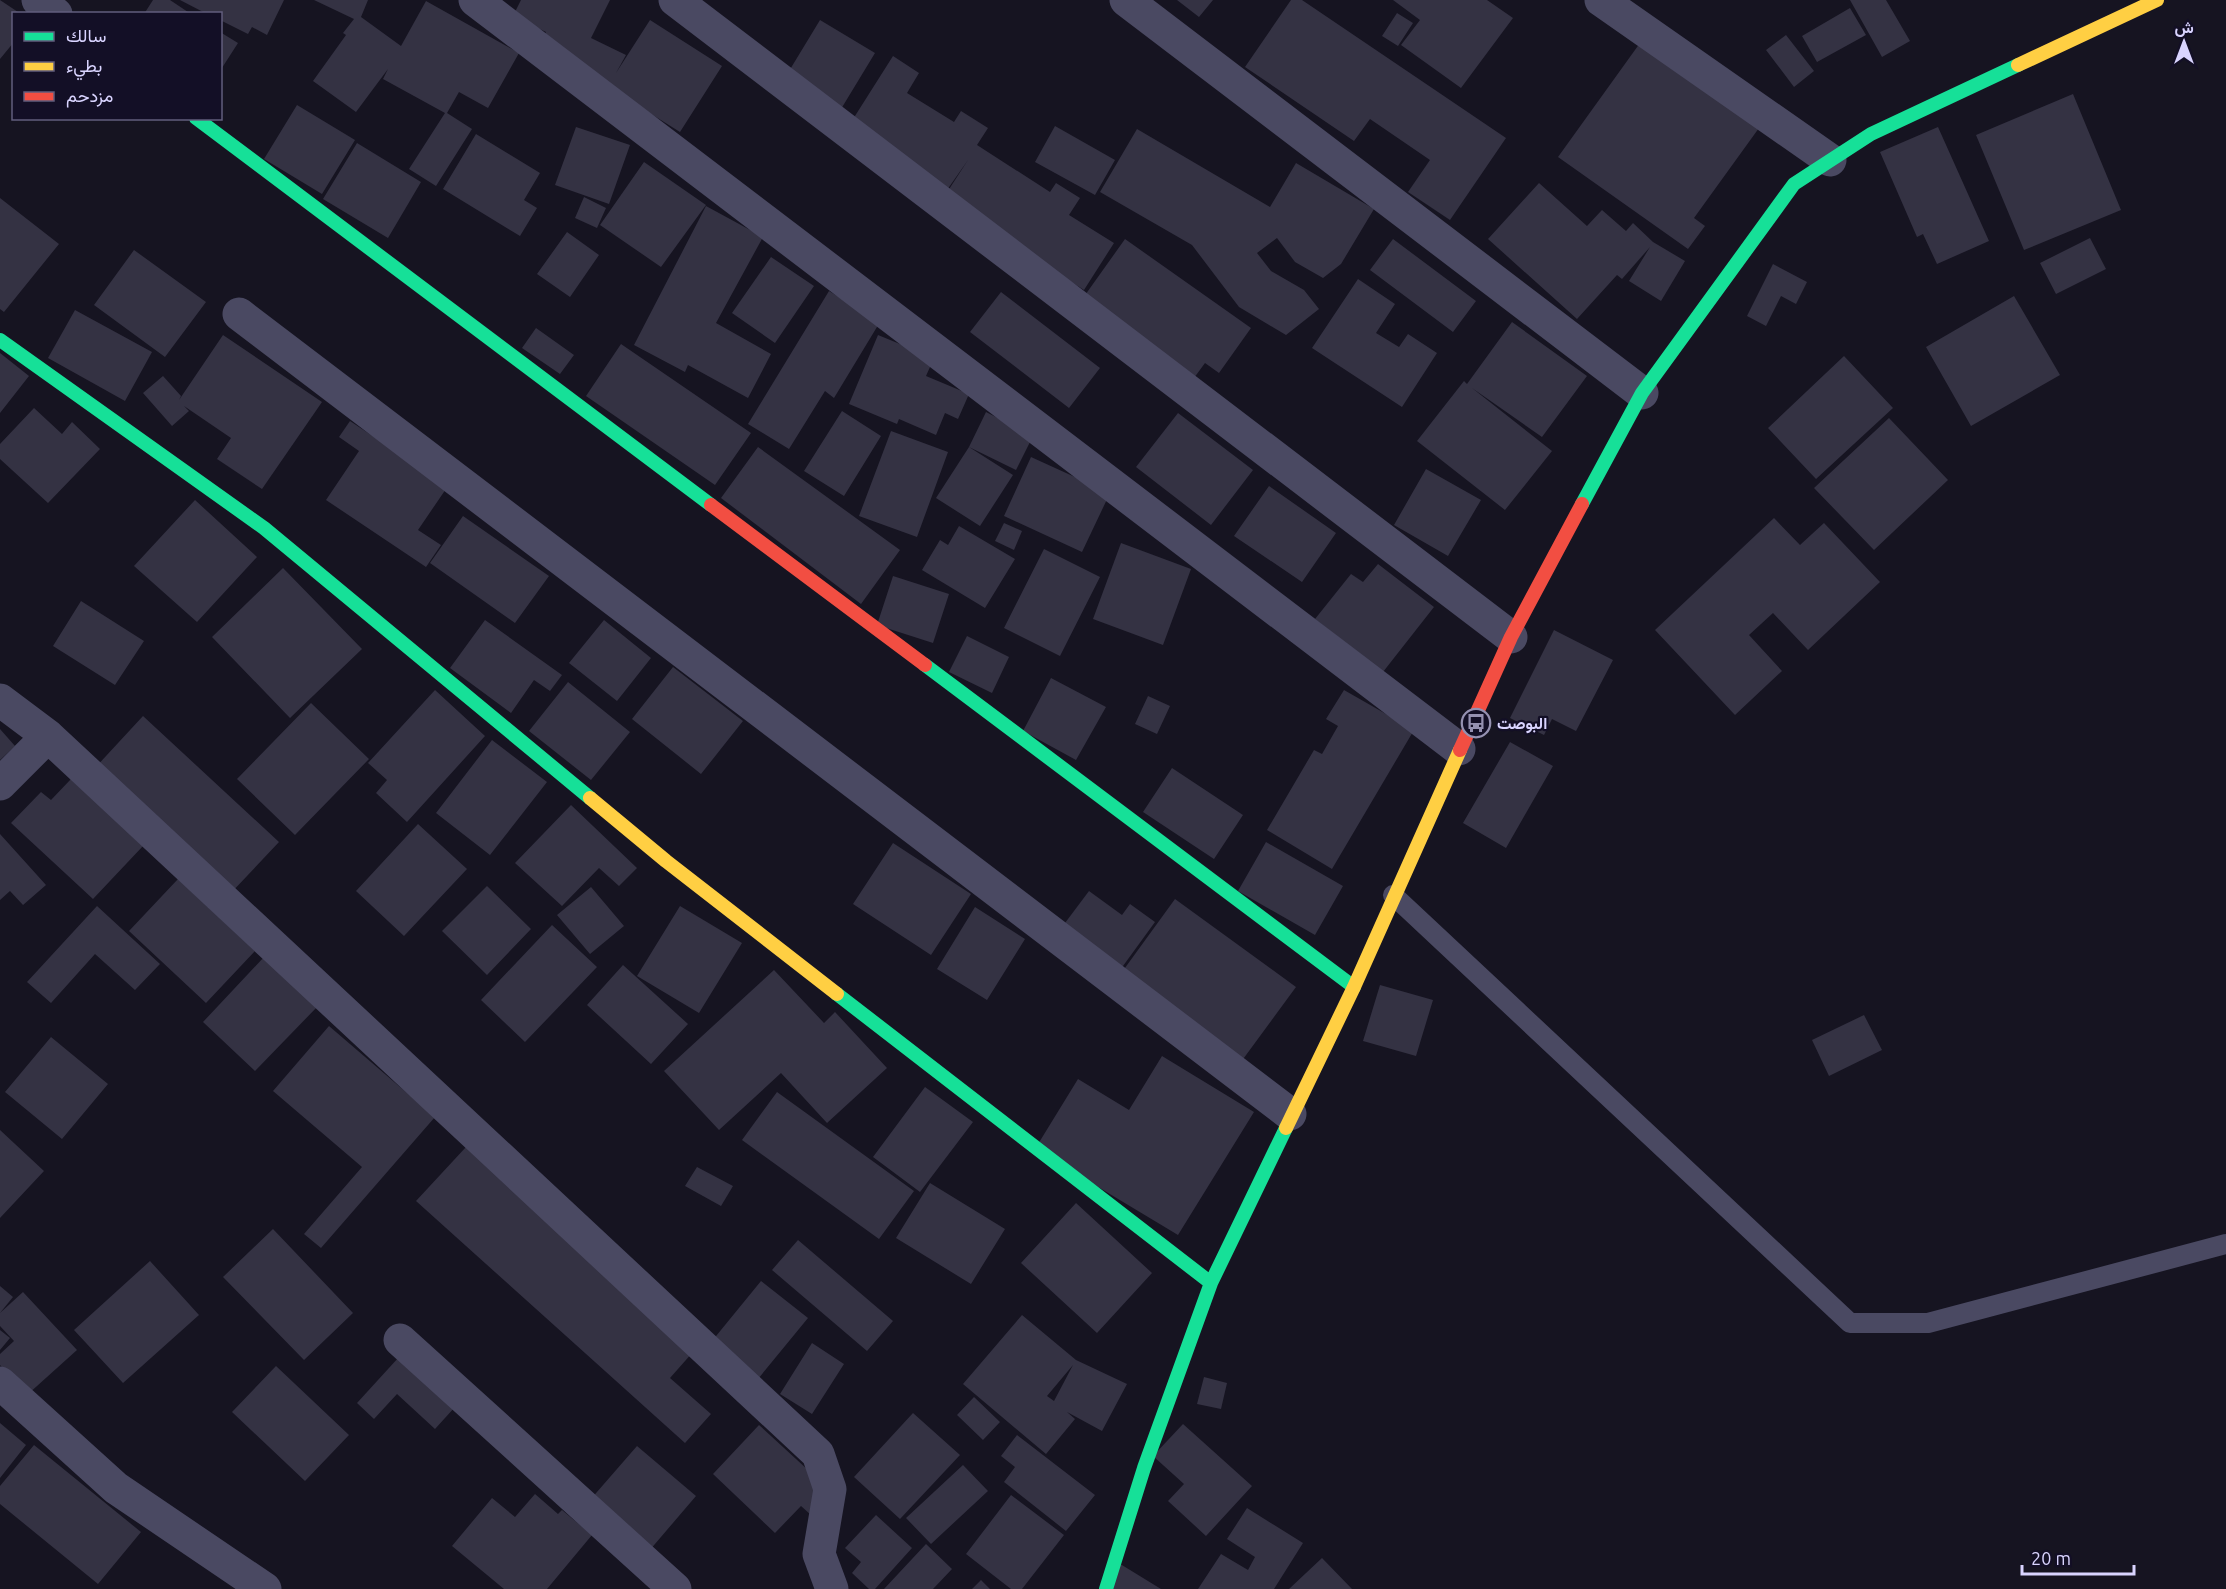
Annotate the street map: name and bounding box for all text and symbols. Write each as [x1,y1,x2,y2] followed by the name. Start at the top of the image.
[12,12,222,120] legend
[2154,12,2214,72] north arrow
[2174,18,2194,37] text: ش
[66,25,106,45] text: سالك
[66,55,102,81] text: بطيء
[66,85,113,108] text: مزدحم
[1460,707,1492,739] bus stop icon: البوصت
[1497,714,1547,734] place label: البوصت
[2022,1538,2134,1576] scale bar
[2031,1548,2071,1568] text: 20 m

